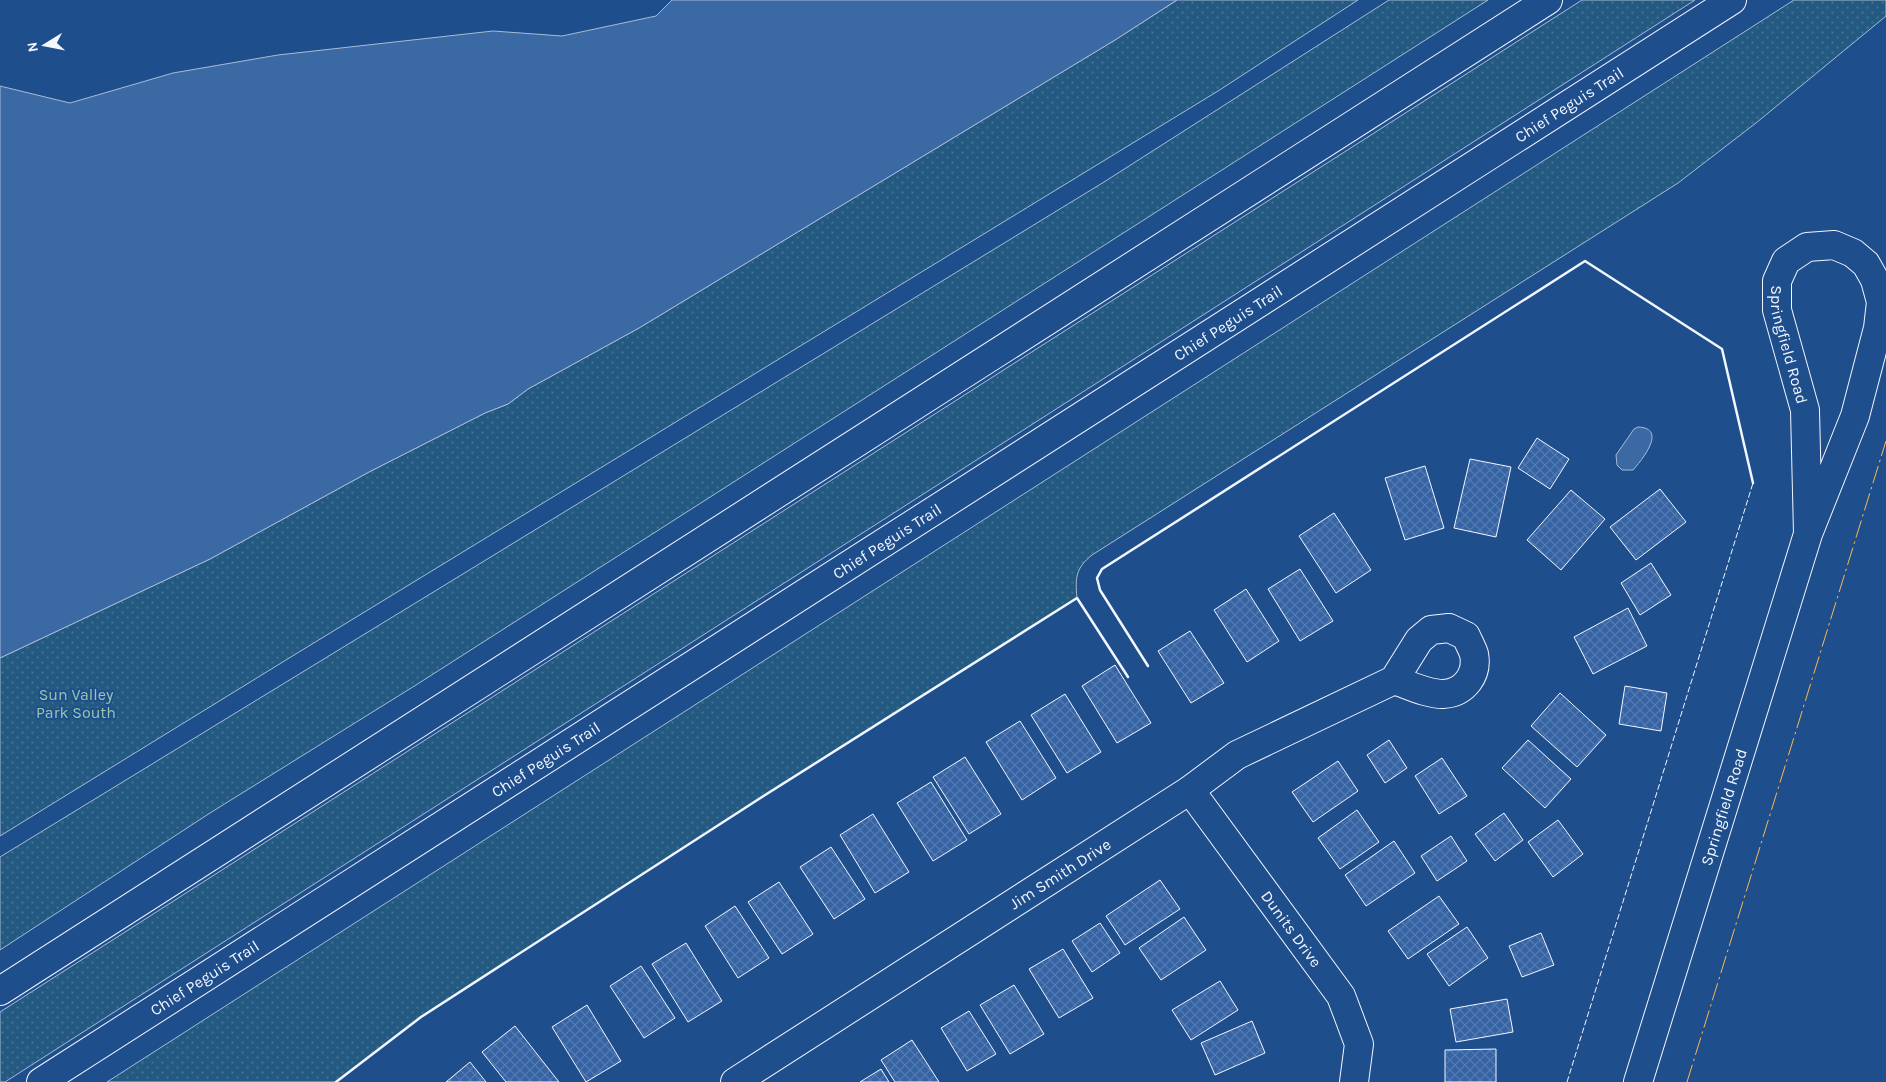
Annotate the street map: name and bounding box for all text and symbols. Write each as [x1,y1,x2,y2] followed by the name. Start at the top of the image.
[20,20,70,70] north arrow
[23,41,42,54] text: N
[1511,63,1627,146] street label: Chief Peguis Trail
[1170,281,1286,364] street label: Chief Peguis Trail
[1768,285,1812,406] street label: Springfield Road
[829,499,945,583] street label: Chief Peguis Trail
[36,685,116,722] park label: Sun Valley Park South
[488,717,603,801] street label: Chief Peguis Trail
[1696,746,1750,868] street label: Springfield Road
[1006,834,1114,913] street label: Jim Smith Drive
[1257,887,1326,971] street label: Dunits Drive
[147,936,262,1019] street label: Chief Peguis Trail

